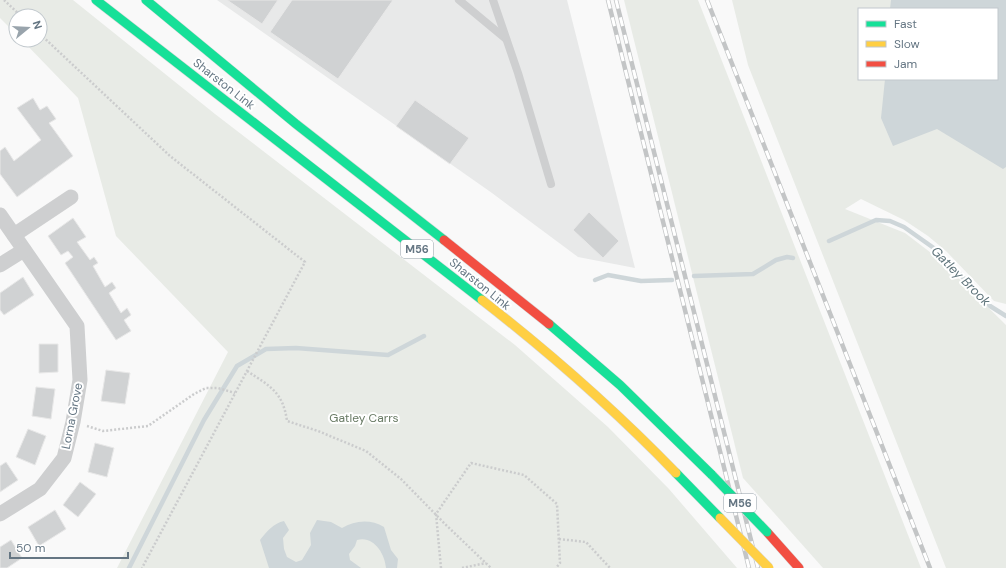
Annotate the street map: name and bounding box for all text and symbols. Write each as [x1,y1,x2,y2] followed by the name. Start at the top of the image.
[8,8,48,48] north arrow
[858,8,998,80] legend
[894,16,917,32] text: Fast
[30,19,45,31] text: N
[894,36,920,52] text: Slow
[190,55,258,113] street label: Sharston Link
[894,56,917,72] text: Jam
[401,240,433,258] road number: M56
[928,243,995,310] water label: Gatley Brook
[446,254,514,314] street label: Sharston Link
[58,381,86,451] street label: Lorna Grove
[329,410,399,426] park label: Gatley Carrs
[724,494,756,512] road number: M56
[10,534,128,560] scale bar
[16,540,45,556] text: 50 m

